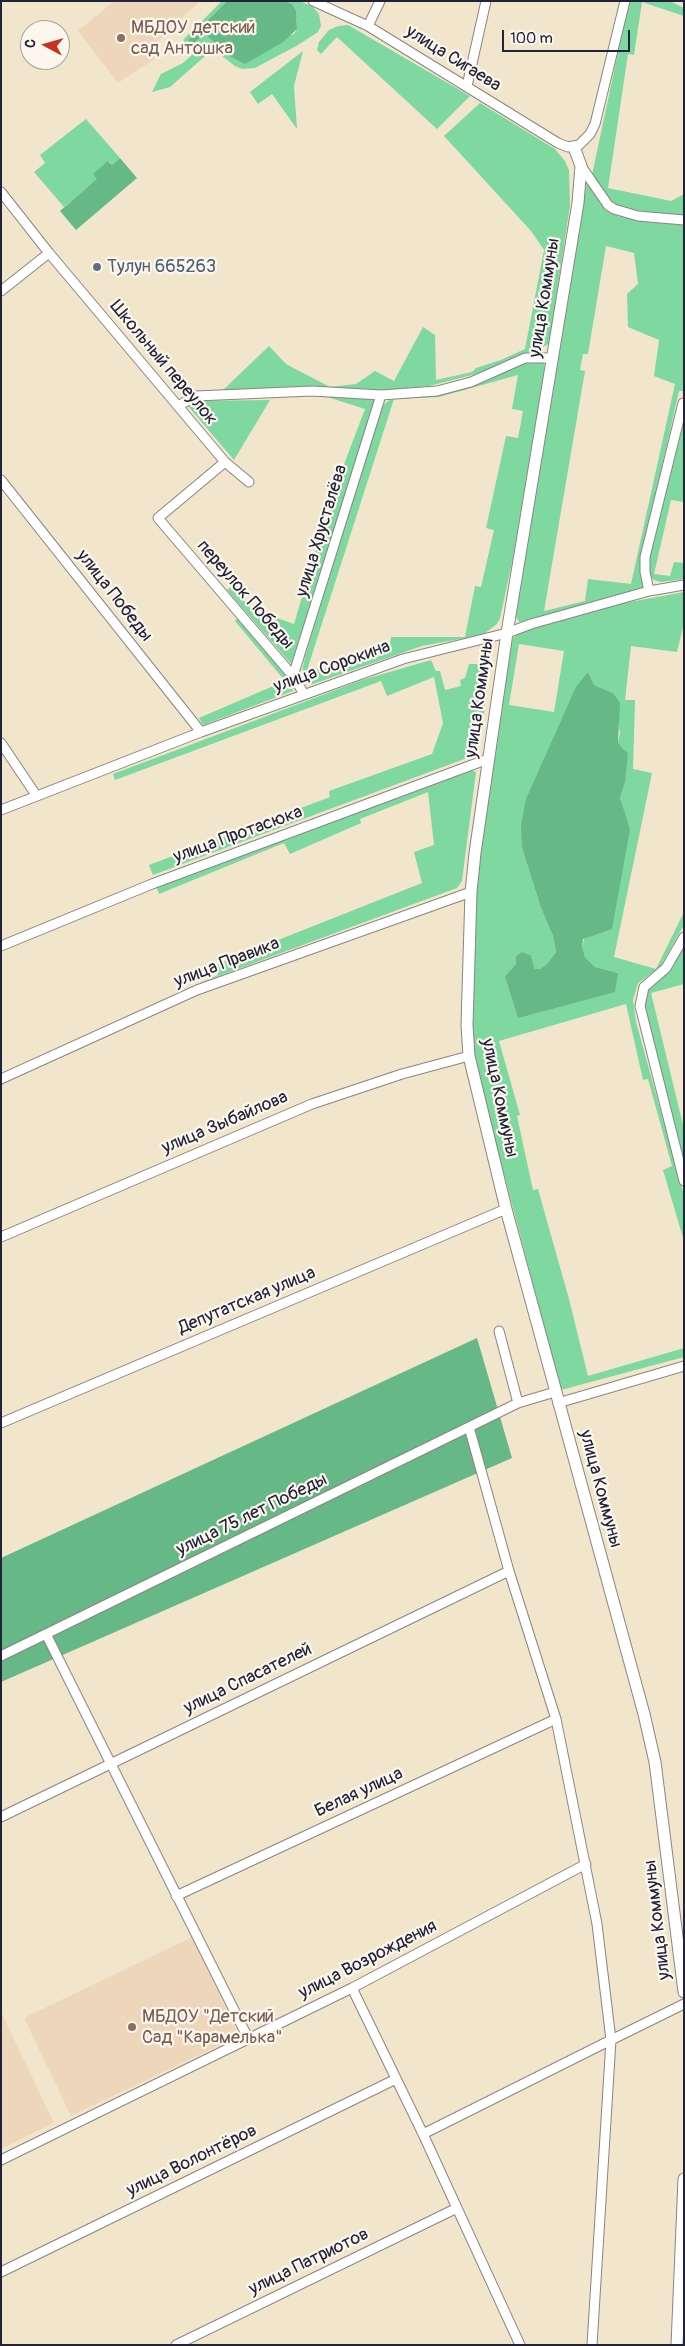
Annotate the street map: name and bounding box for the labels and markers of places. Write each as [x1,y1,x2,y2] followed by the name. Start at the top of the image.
[131,17,255,59] place label: МБДОУ детский сад Антошка
[115,32,127,44] marker: МБДОУ детский сад Антошка
[107,256,216,278] place label: Тулун 665263
[91,261,103,273] marker: Тулун 665263
[142,2006,283,2048] place label: МБДОУ "Детский Сад "Карамелька"
[126,2021,138,2033] marker: МБДОУ "Детский Сад "Карамелька"

